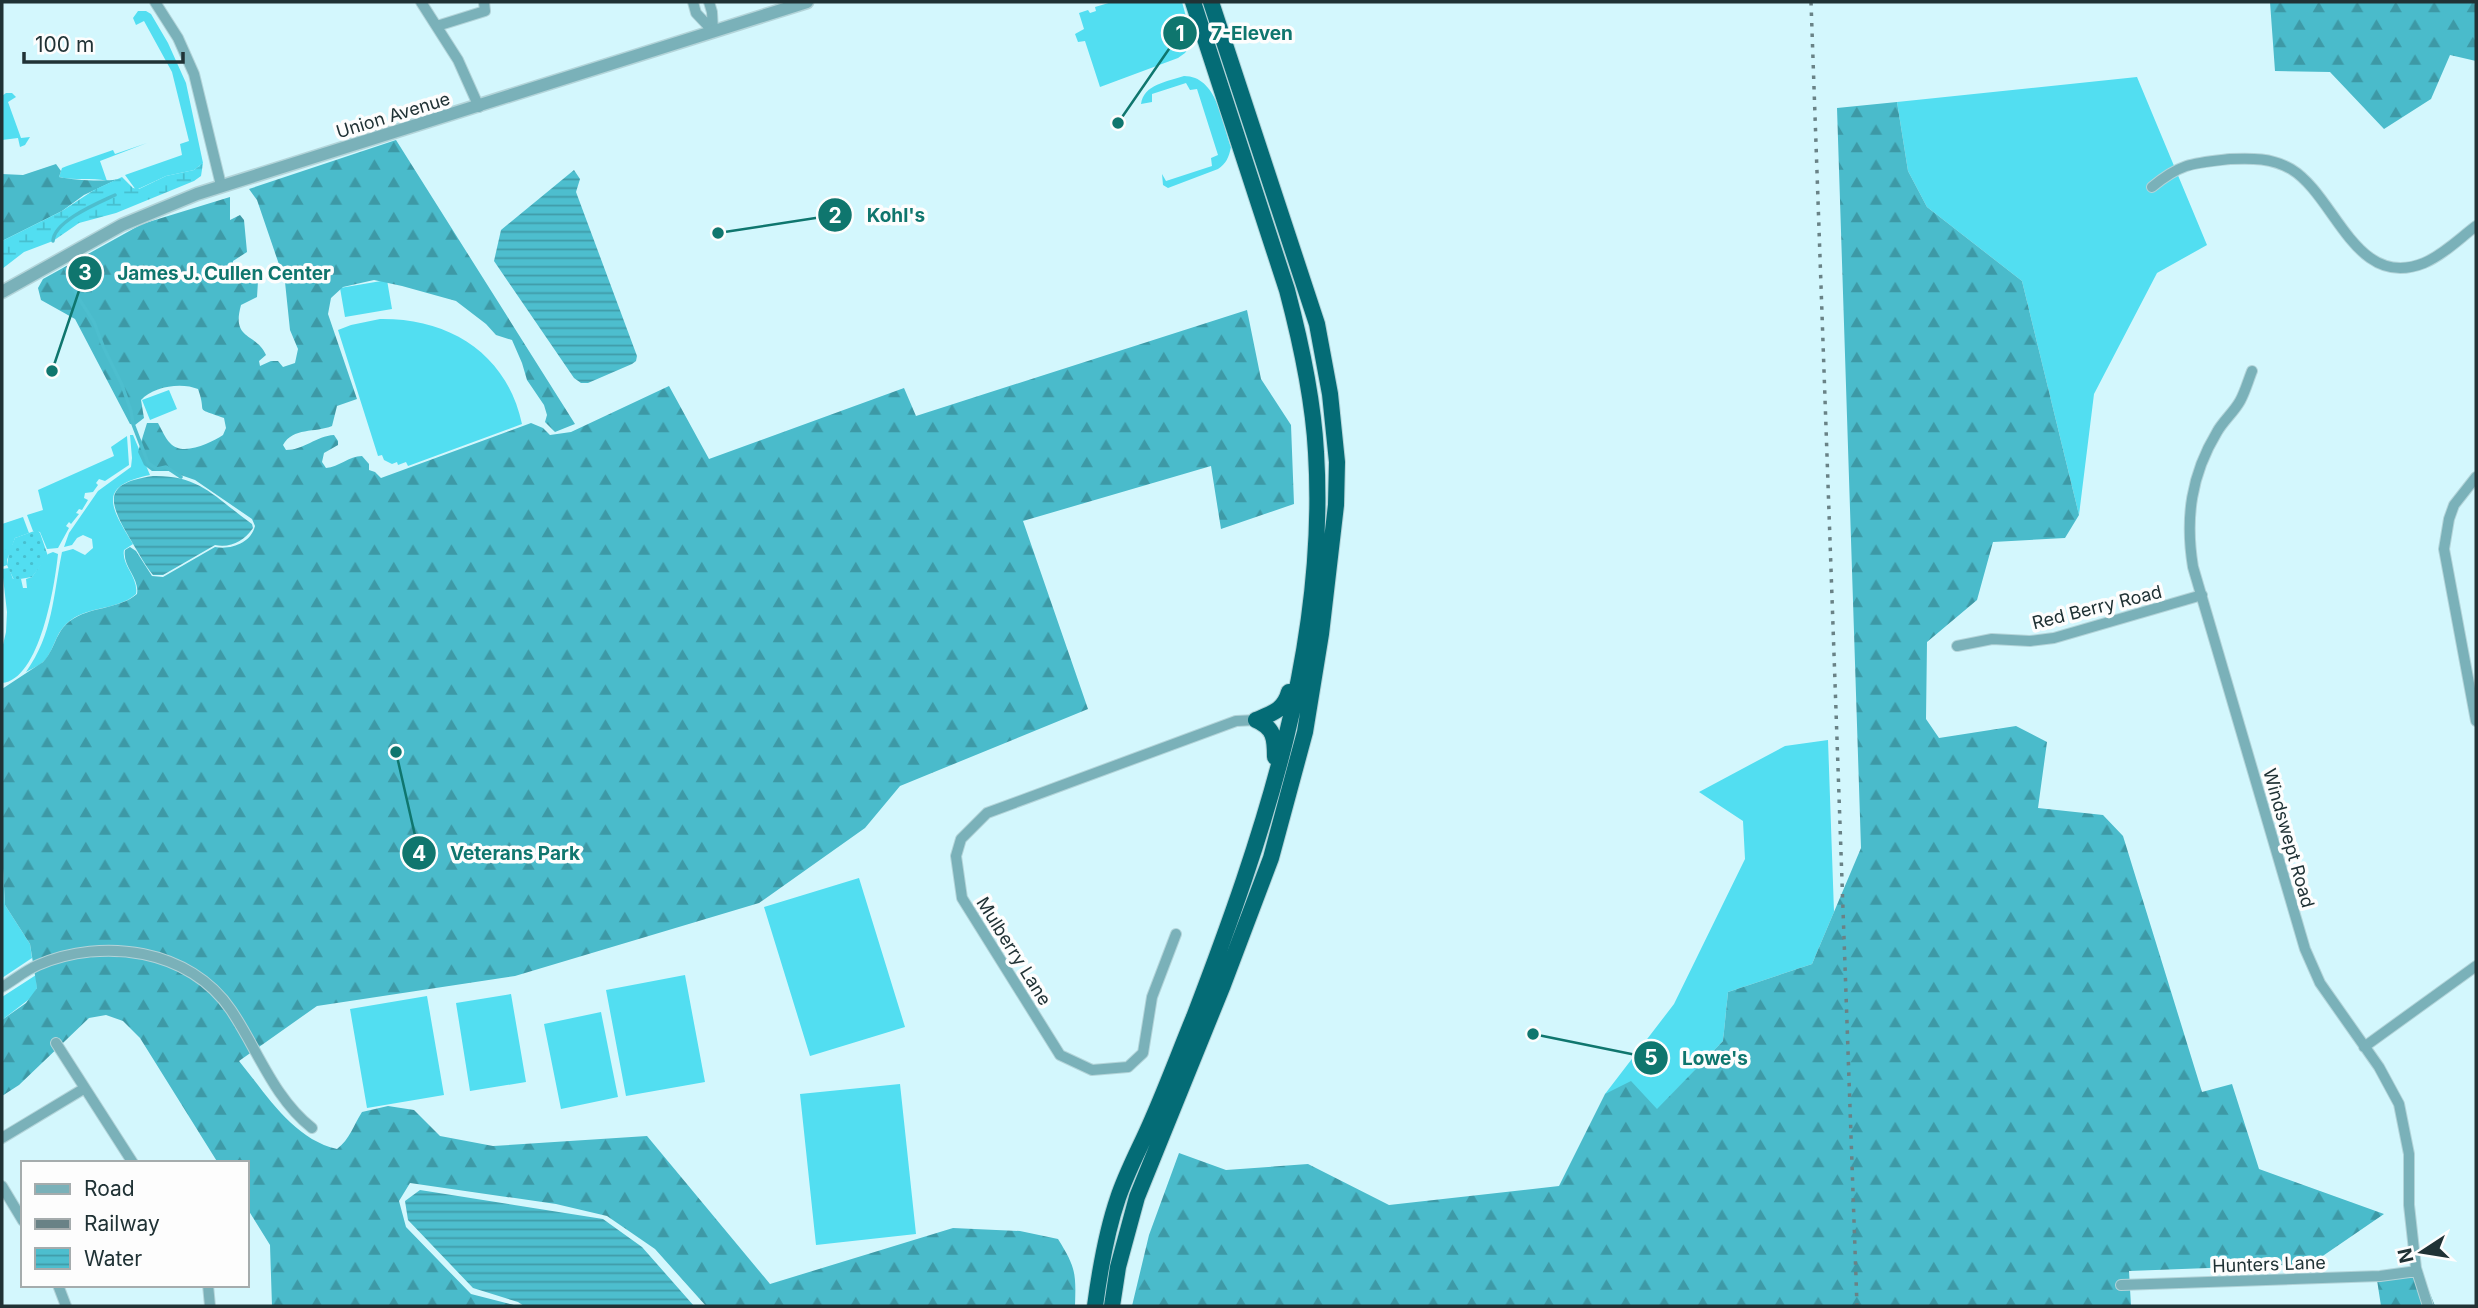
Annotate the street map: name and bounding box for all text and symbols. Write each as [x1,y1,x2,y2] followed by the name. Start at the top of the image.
[1162,13,1307,53] callout: 7-Eleven
[24,21,184,65] scale bar
[1175,21,1185,46] text: 1
[1211,22,1293,45] text: 7-Eleven
[35,32,94,57] text: 100 m
[333,88,453,142] street label: Union Avenue
[817,195,939,235] callout: Kohl's
[828,203,842,228] text: 2
[867,204,925,227] text: Kohl's
[68,253,345,293] callout: James J. Cullen Center
[78,260,92,285] text: 3
[117,262,331,285] text: James J. Cullen Center
[2030,581,2164,633] street label: Red Berry Road
[2259,766,2319,910] street label: Windswept Road
[401,833,594,873] callout: Veterans Park
[412,841,426,866] text: 4
[450,842,580,865] text: Veterans Park
[972,893,1056,1009] street label: Mulberry Lane
[1633,1038,1762,1078] callout: Lowe's
[1644,1045,1658,1070] text: 5
[1682,1047,1748,1070] text: Lowe's
[21,1161,248,1287] legend
[84,1176,135,1201] text: Road
[84,1211,160,1236] text: Railway
[2387,1217,2457,1287] north arrow
[84,1246,142,1271] text: Water
[2393,1246,2419,1265] text: N
[2212,1252,2326,1276] street label: Hunters Lane

